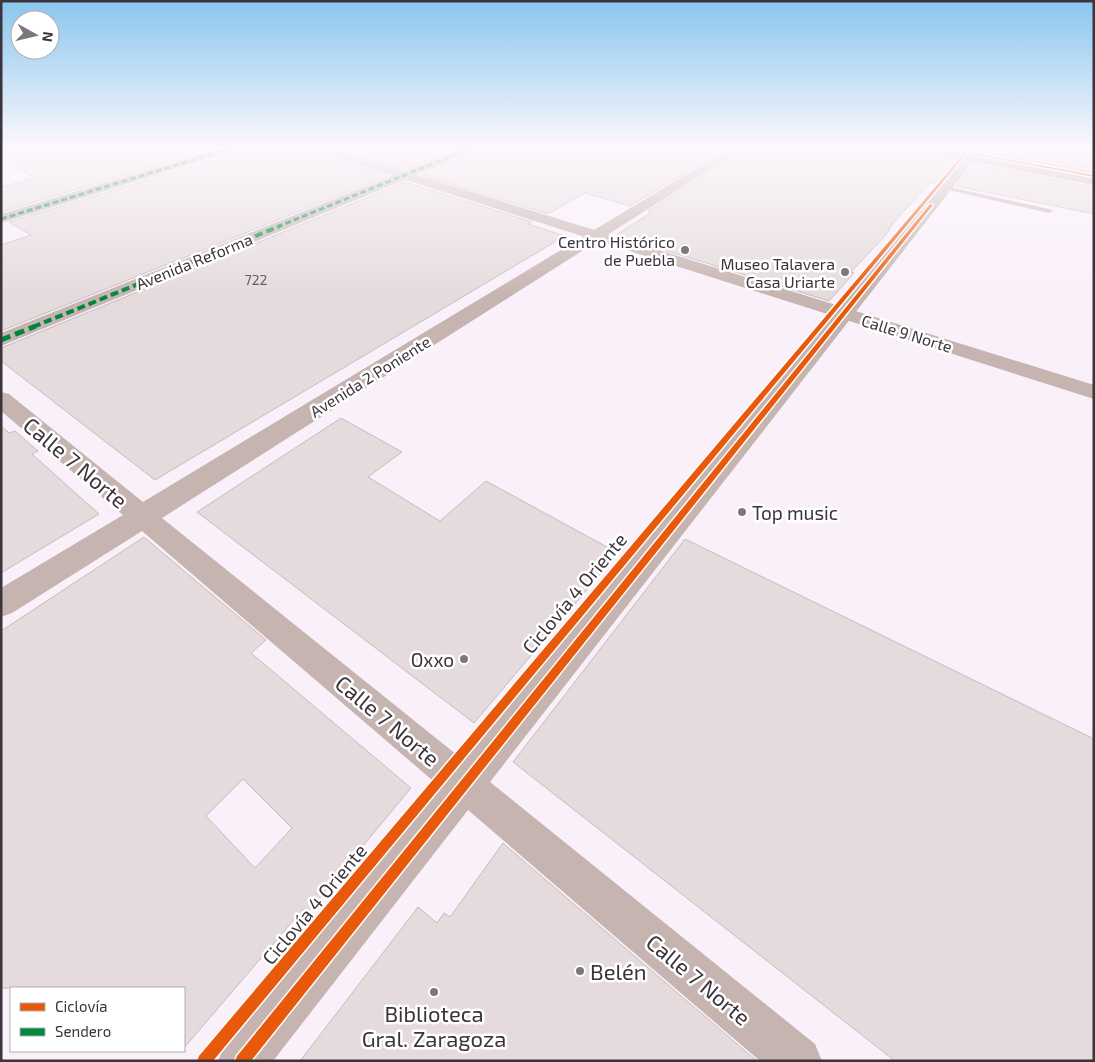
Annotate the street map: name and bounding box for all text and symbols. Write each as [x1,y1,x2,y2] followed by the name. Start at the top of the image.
[10,10,60,60] north arrow
[39,31,57,43] text: N
[133,229,255,293] street label: Avenida Reforma
[558,232,675,269] place label: Centro Histórico de Puebla
[679,244,691,256] marker: Centro Histórico de Puebla
[721,254,835,291] place label: Museo Talavera Casa Uriarte
[839,266,851,278] marker: Museo Talavera Casa Uriarte
[245,271,268,288] house number: 722
[859,310,955,356] street label: Calle 9 Norte
[306,331,434,421] street label: Avenida 2 Poniente
[19,411,133,513] street label: Calle 7 Norte
[752,501,838,524] place label: Top music
[736,506,748,518] marker: Top music
[517,528,631,658] street label: Ciclovía 4 Oriente
[411,648,454,671] place label: Oxxo
[458,653,470,665] marker: Oxxo
[331,669,445,771] street label: Calle 7 Norte
[257,839,371,969] street label: Ciclovía 4 Oriente
[642,928,756,1030] street label: Calle 7 Norte
[590,958,647,984] place label: Belén
[574,965,586,977] marker: Belén
[428,986,440,998] marker: Biblioteca Gral. Zaragoza
[10,987,185,1052] legend
[55,997,107,1015] text: Ciclovía
[362,1000,506,1051] place label: Biblioteca Gral. Zaragoza
[55,1022,111,1040] text: Sendero

